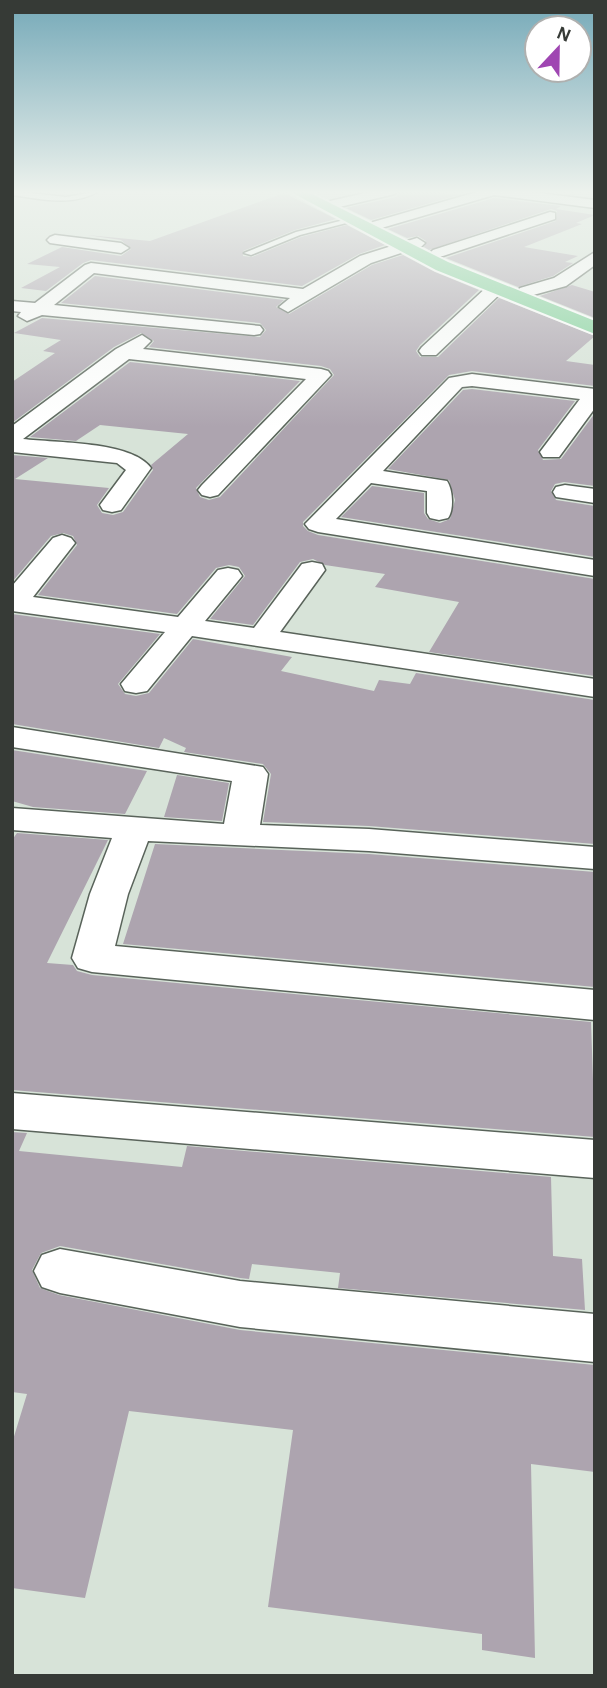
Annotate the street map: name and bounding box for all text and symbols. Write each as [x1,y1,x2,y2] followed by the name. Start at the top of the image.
[523,14,593,84] north arrow
[554,23,573,46] text: N

